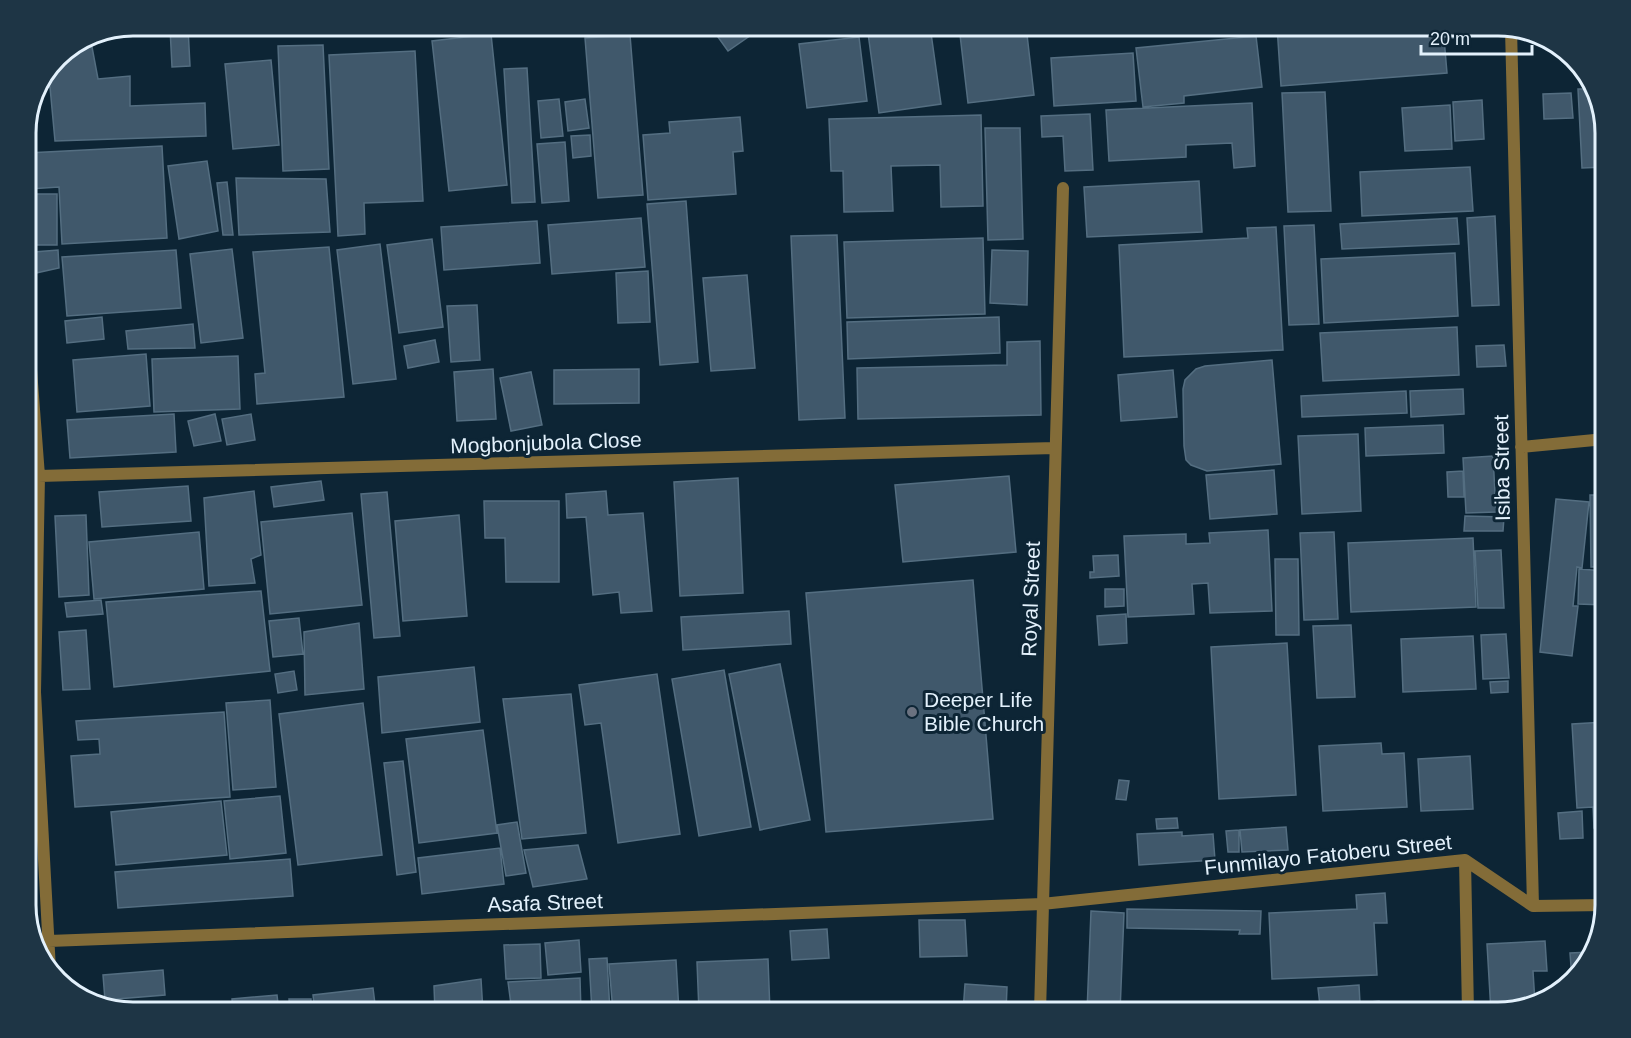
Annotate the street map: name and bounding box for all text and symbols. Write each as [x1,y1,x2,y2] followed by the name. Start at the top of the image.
[1421,18,1532,56] scale bar
[1430,29,1470,49] text: 20 m
[1489,415,1514,521] street label: Isiba Street
[450,428,642,457] street label: Mogbonjubola Close
[1017,541,1044,657] street label: Royal Street
[924,688,1044,735] place label: Deeper Life Bible Church
[905,705,919,719] marker: Deeper Life Bible Church
[1203,830,1453,879] street label: Funmilayo Fatoberu Street
[487,889,603,916] street label: Asafa Street

